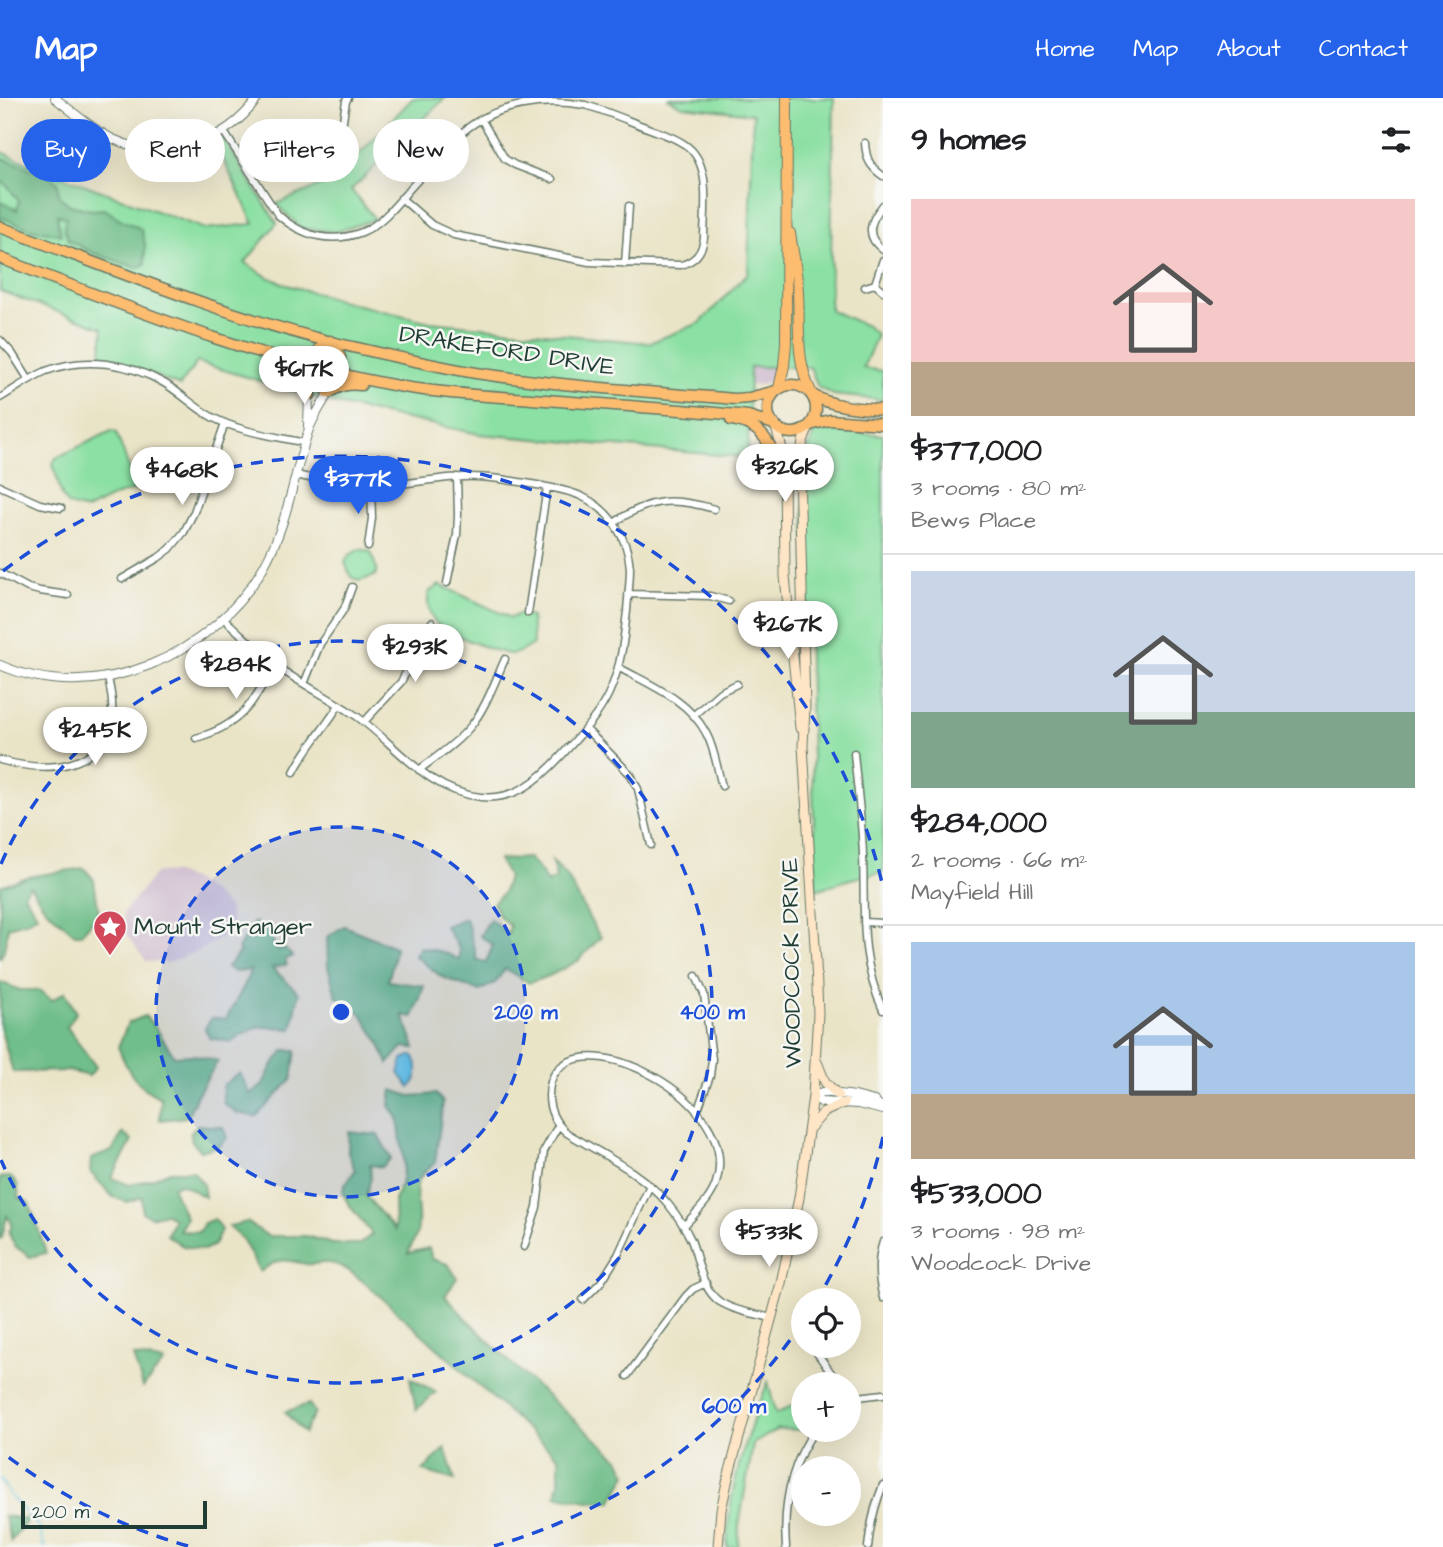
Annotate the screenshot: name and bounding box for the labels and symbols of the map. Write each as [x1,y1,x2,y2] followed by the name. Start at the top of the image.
[397,317,617,385] street label: DRAKEFORD DRIVE
[255,346,353,406] pin: $617K
[736,444,834,504] pin: $326K
[133,448,231,507] pin: $468K
[309,456,407,516] pin: $377K
[739,602,837,661] pin: $267K
[366,624,464,684] pin: $293K
[187,642,285,701] pin: $284K
[46,708,144,767] pin: $245K
[773,858,811,1068] street label: WOODCOCK DRIVE
[91,908,129,957] place icon: Mount Stranger
[134,910,312,945] place label: Mount Stranger
[493,998,558,1027] text: 200 m
[679,998,745,1027] text: 400 m
[329,1000,353,1024] centre of rings
[720,1210,818,1269] pin: $533K
[702,1392,767,1421] text: 600 m
[21,1498,206,1530] scale bar

